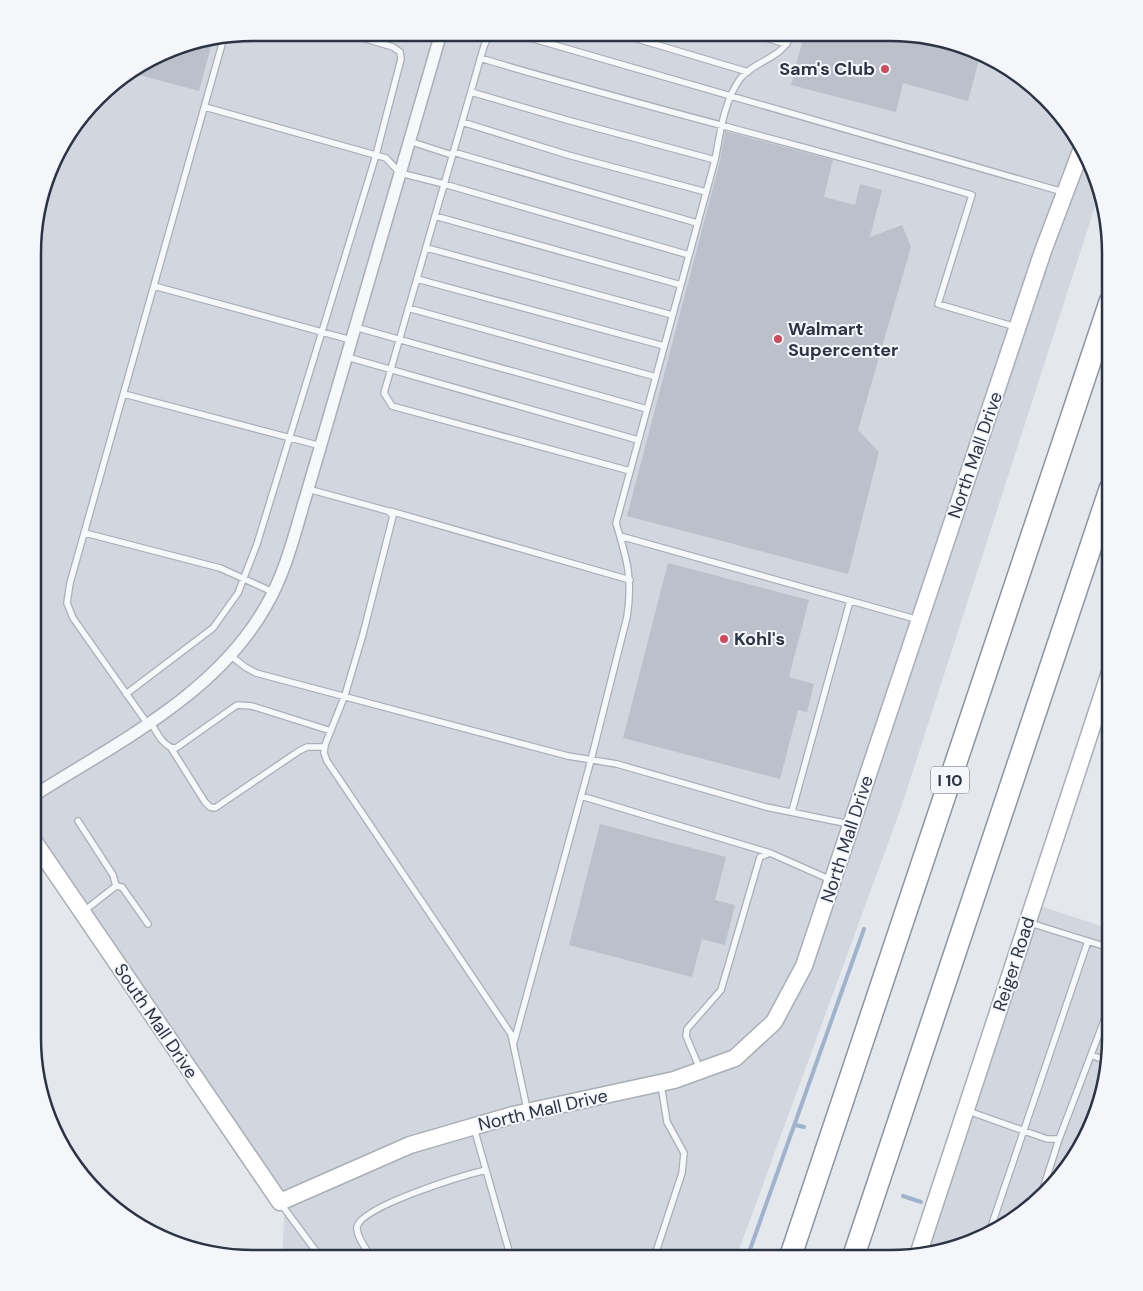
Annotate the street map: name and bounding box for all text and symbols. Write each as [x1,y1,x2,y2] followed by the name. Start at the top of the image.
[779,57,875,81] place label: Sam's Club
[879,63,891,75] marker: Sam's Club
[788,317,898,362] place label: Walmart Supercenter
[772,333,784,345] marker: Walmart Supercenter
[942,389,1008,521] street label: North Mall Drive
[734,627,785,651] place label: Kohl's
[718,633,730,645] marker: Kohl's
[931,766,969,794] road number: I 10
[815,772,879,906] street label: North Mall Drive
[987,914,1041,1014] street label: Reiger Road
[109,959,203,1083] street label: South Mall Drive
[476,1083,610,1137] street label: North Mall Drive

